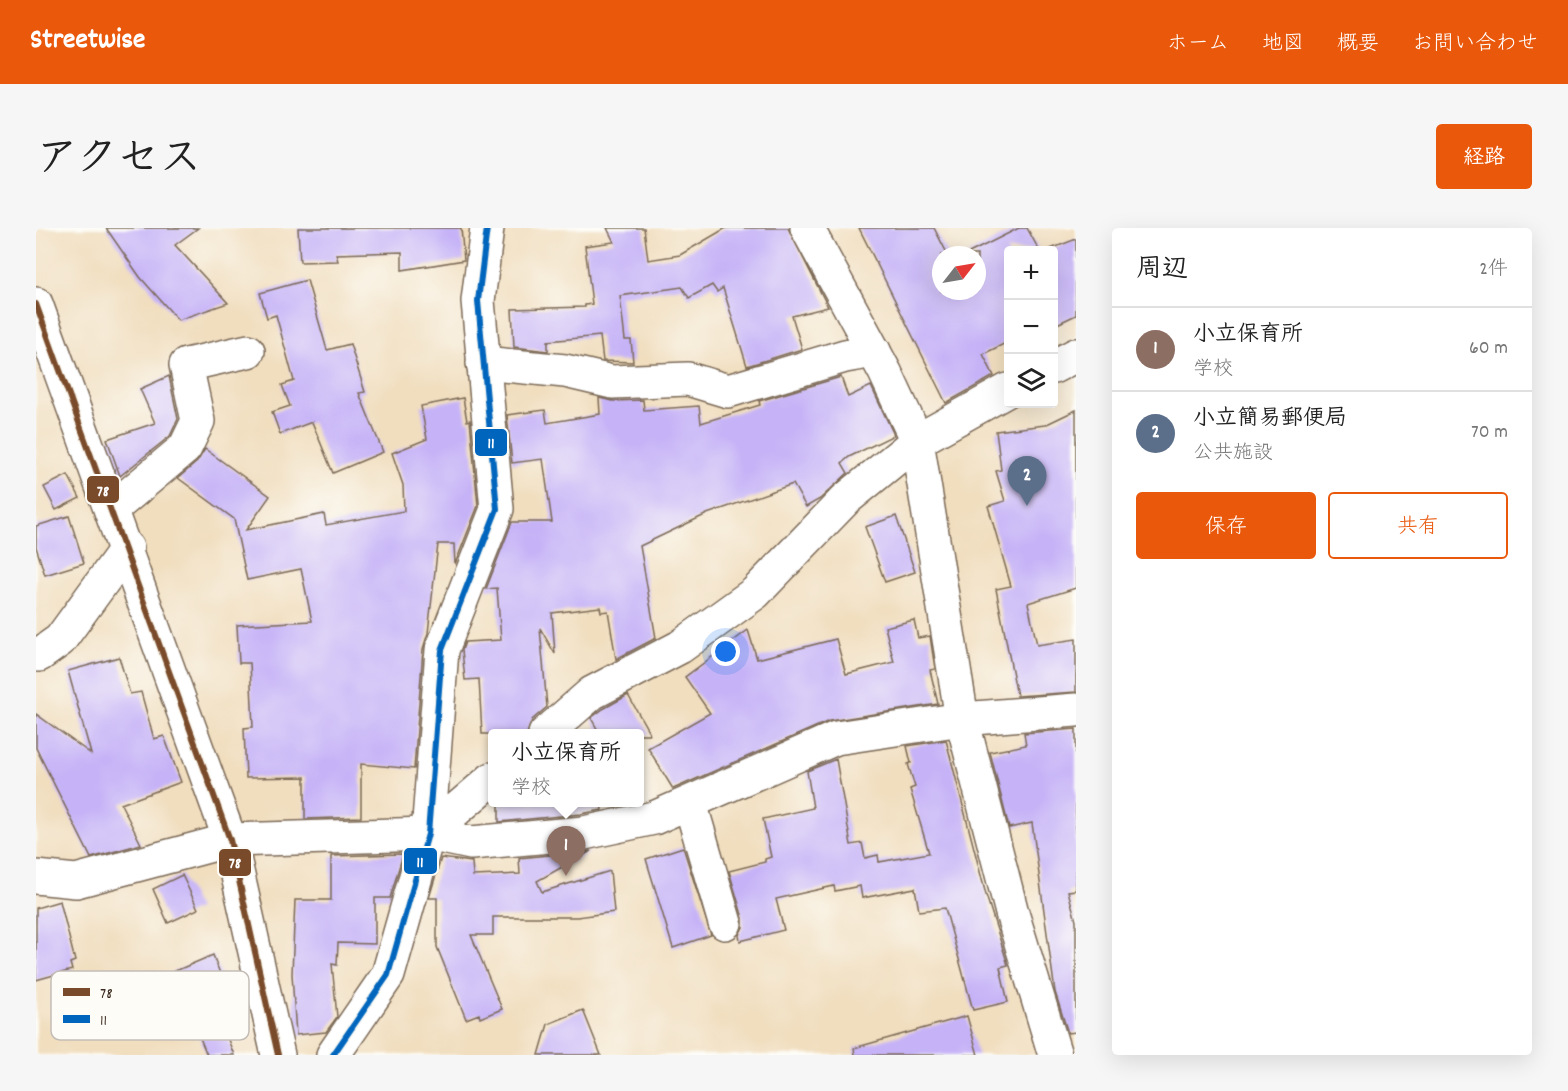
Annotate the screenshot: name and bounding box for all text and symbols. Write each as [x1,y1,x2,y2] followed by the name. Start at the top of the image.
[30,22,145,62] text: Streetwise
[1167,30,1229,60] text: ホーム
[1262,30,1304,60] text: 地図
[1337,30,1379,60] text: 概要
[1412,30,1538,60] text: お問い合わせ
[1436,124,1532,189] button: 経路
[36,132,201,192] text: アクセス
[932,246,986,300] north arrow
[1004,246,1058,408] map controls
[1004,246,1058,300] button: +
[1136,252,1188,289] text: 周辺
[1479,256,1508,284] text: 2件
[1004,300,1058,354] button: −
[1193,320,1303,351] text: 小立保育所
[1153,335,1158,363] text: 1
[1469,335,1508,363] text: 60 m
[1004,354,1058,408] button: layers
[1193,356,1233,384] text: 学校
[1193,404,1347,435] text: 小立簡易郵便局
[1151,419,1160,447] text: 2
[1471,419,1508,447] text: 70 m
[474,428,508,457] line badge: 11
[487,433,495,456] text: 11
[1193,440,1273,468] text: 公共施設
[1008,456,1046,506] pin: 2
[86,475,120,504] line badge: 78
[97,481,110,504] text: 78
[1136,492,1316,559] button: 保存
[1328,492,1508,559] button: 共有
[711,637,740,666] your location
[488,729,644,807] popup
[511,739,621,770] text: 小立保育所
[511,775,551,803] text: 学校
[546,826,586,876] pin: 1
[403,847,438,875] line badge: 11
[218,848,252,877] line badge: 78
[416,852,424,875] text: 11
[229,853,242,876] text: 78
[51,971,249,1040] legend
[100,983,113,1006] text: 78
[100,1010,107,1033] text: 11

